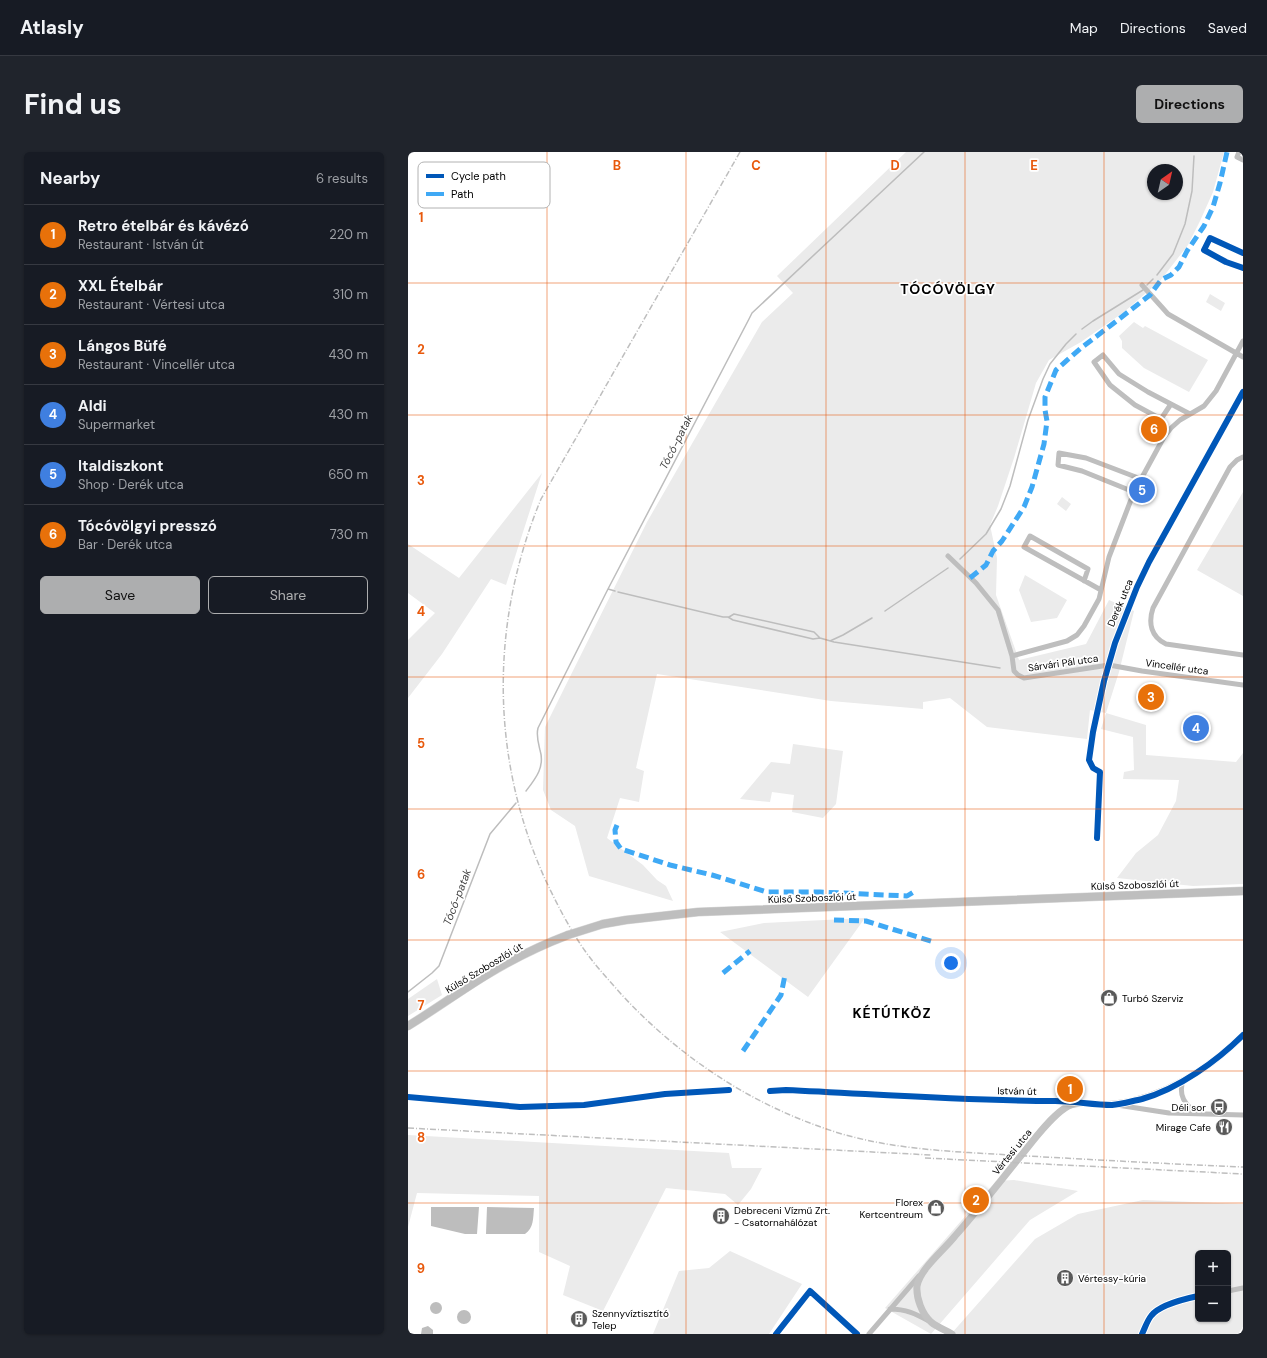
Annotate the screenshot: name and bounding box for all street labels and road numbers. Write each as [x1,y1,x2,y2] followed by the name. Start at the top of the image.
[1104,577,1136,629] street label: Derék utca
[1027,652,1099,674] street label: Sárvári Pál utca
[1145,656,1209,678] street label: Vincellér utca
[1091,877,1179,893] street label: Külső Szoboszlói út
[768,890,856,906] street label: Külső Szoboszlói út
[443,940,525,996] street label: Külső Szoboszlói út
[997,1084,1037,1098] street label: István út
[989,1126,1035,1178] street label: Vértesi utca

